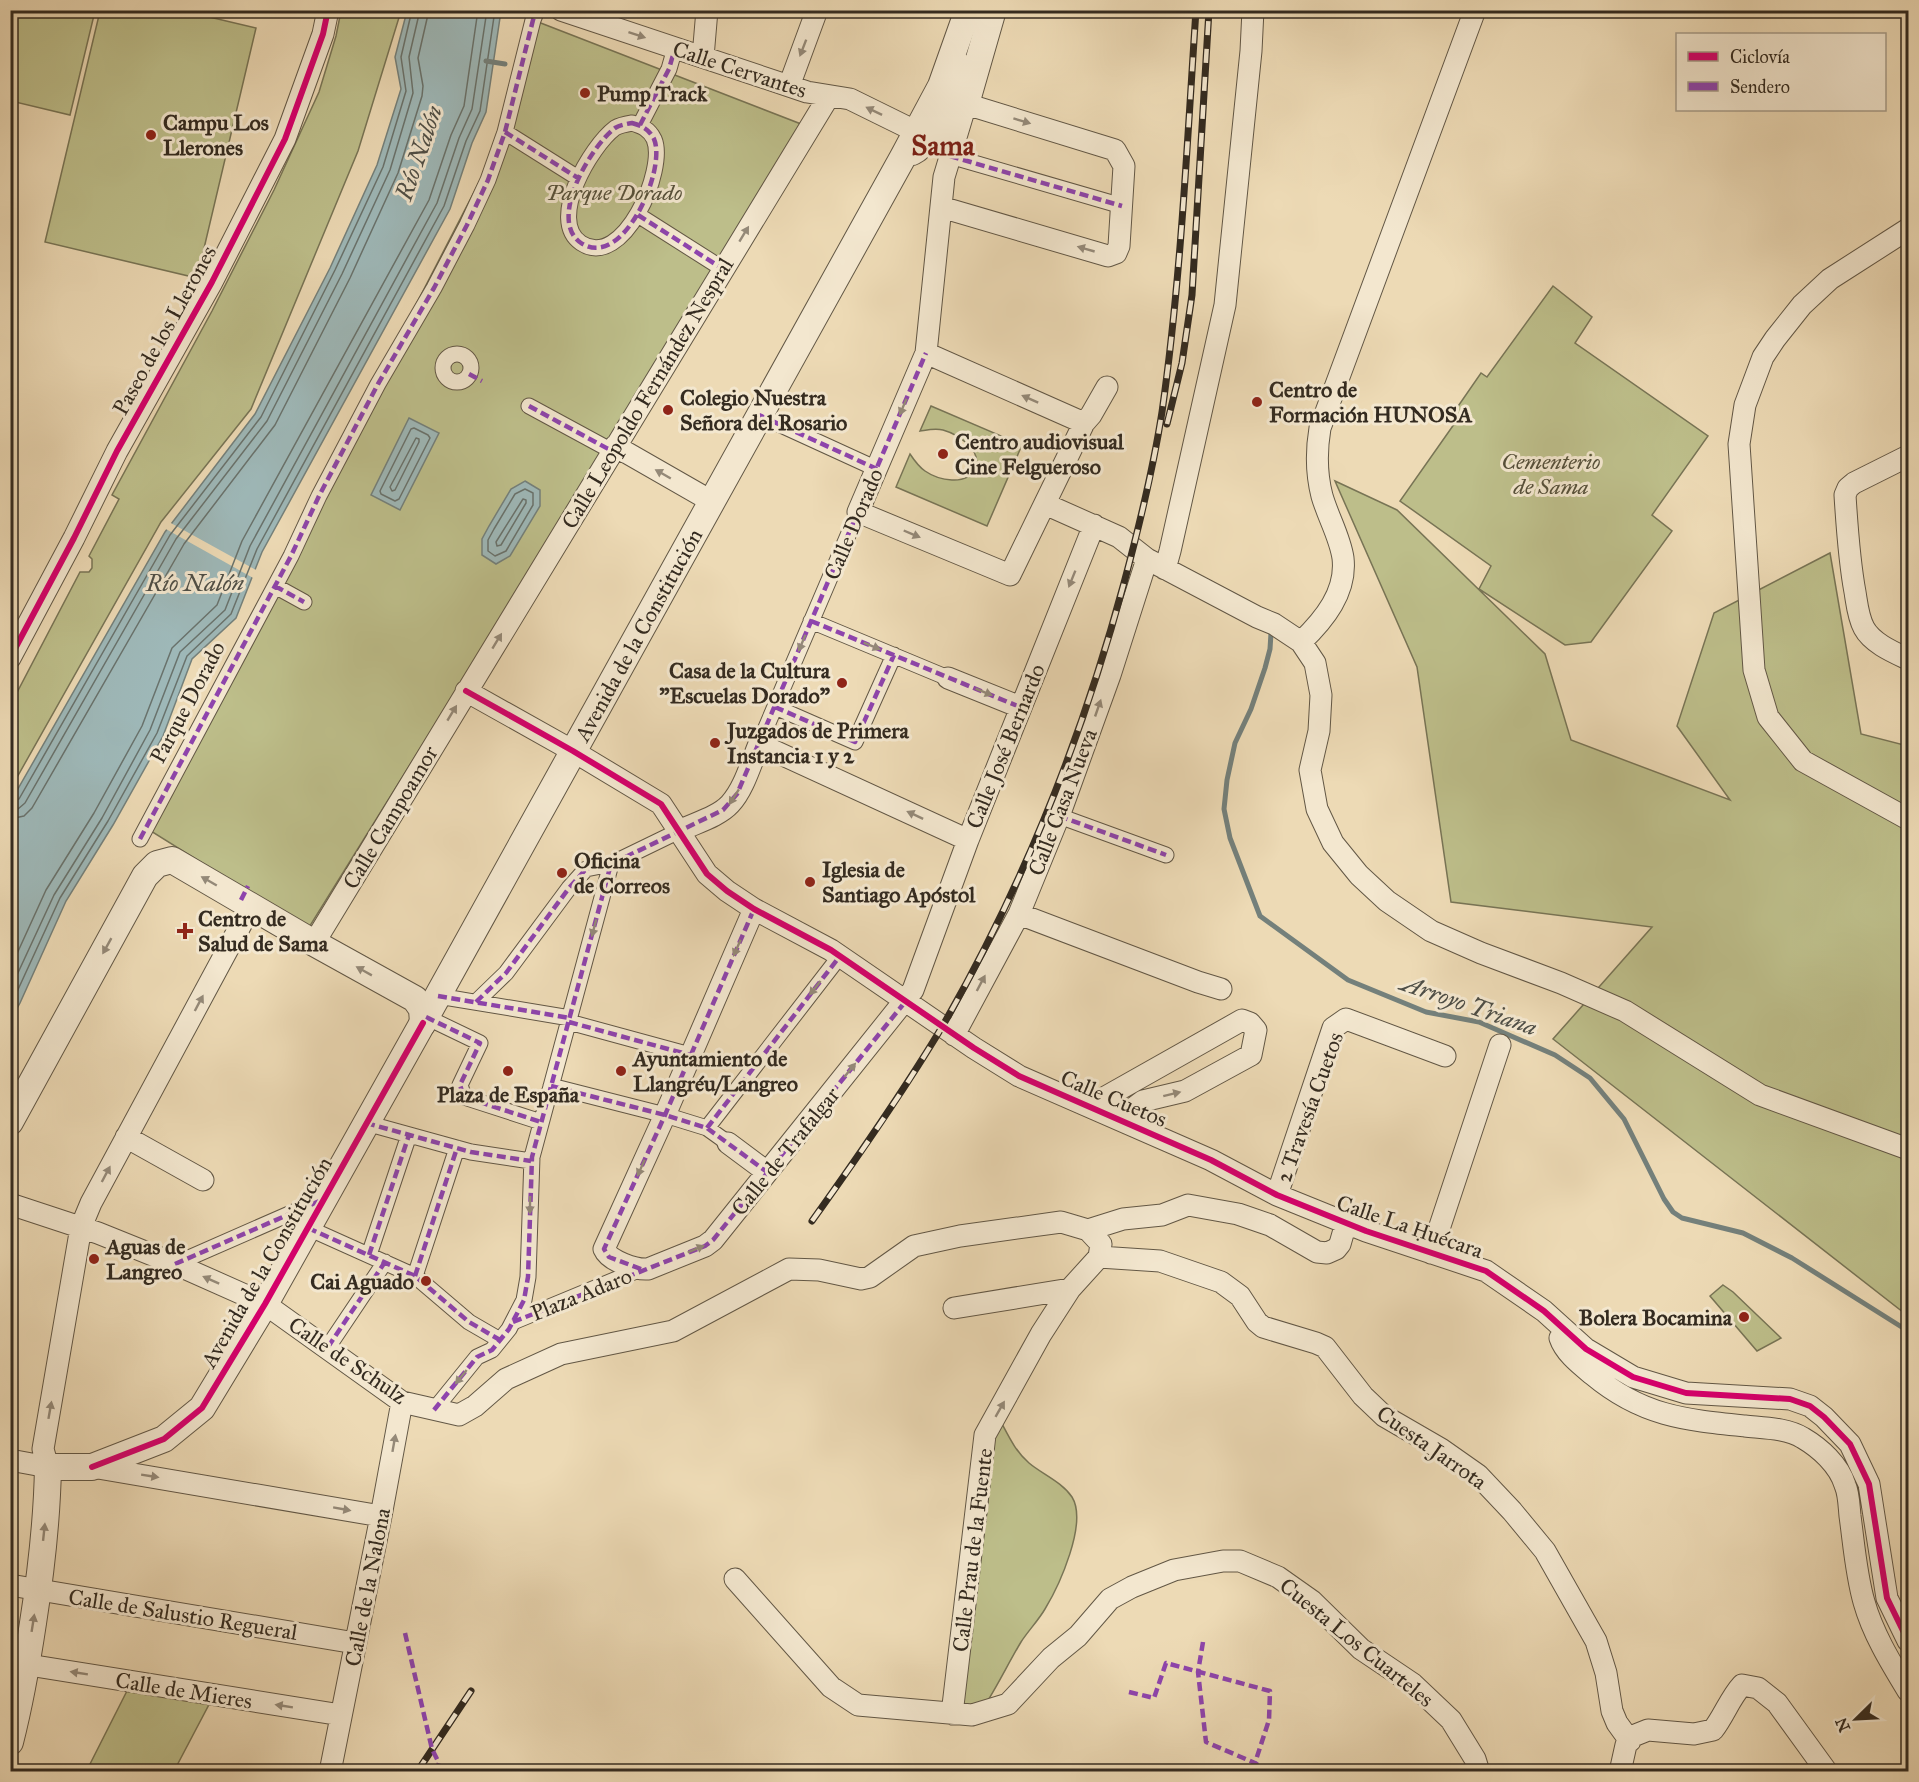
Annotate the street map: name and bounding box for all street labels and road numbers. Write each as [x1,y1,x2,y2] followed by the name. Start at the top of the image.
[669,35,810,104] street label: Calle Cervantes
[107,241,222,420] street label: Paseo de los Llerones
[556,253,739,534] street label: Calle Leopoldo Fernández Nespral
[818,464,889,584] street label: Calle Dorado
[568,524,708,747] street label: Avenida de la Constitución
[144,637,231,768] street label: Parque Dorado
[960,660,1051,832] street label: Calle José Bernardo
[1022,724,1103,879] street label: Calle Casa Nueva
[337,740,444,894] street label: Calle Campoamor
[1270,1028,1349,1186] street label: 2 Travesía Cuetos
[1057,1064,1171,1133] street label: Calle Cuetos
[725,1081,846,1221] street label: Calle de Trafalgar
[194,1152,338,1373] street label: Avenida de la Constitución
[1333,1189,1487,1264] street label: Calle La Ḥuécara
[527,1262,636,1327] street label: Plaza Adaro
[283,1311,412,1410] street label: Calle de Schulz
[1371,1400,1492,1496] street label: Cuesta Jarrota
[947,1447,998,1654] street label: Calle Prau de la Fuente
[339,1505,396,1669] street label: Calle de la Nalona
[1274,1572,1439,1713] street label: Cuesta Los Cuarteles
[66,1583,299,1646] street label: Calle de Salustio Regueral
[114,1666,254,1715] street label: Calle de Mieres

